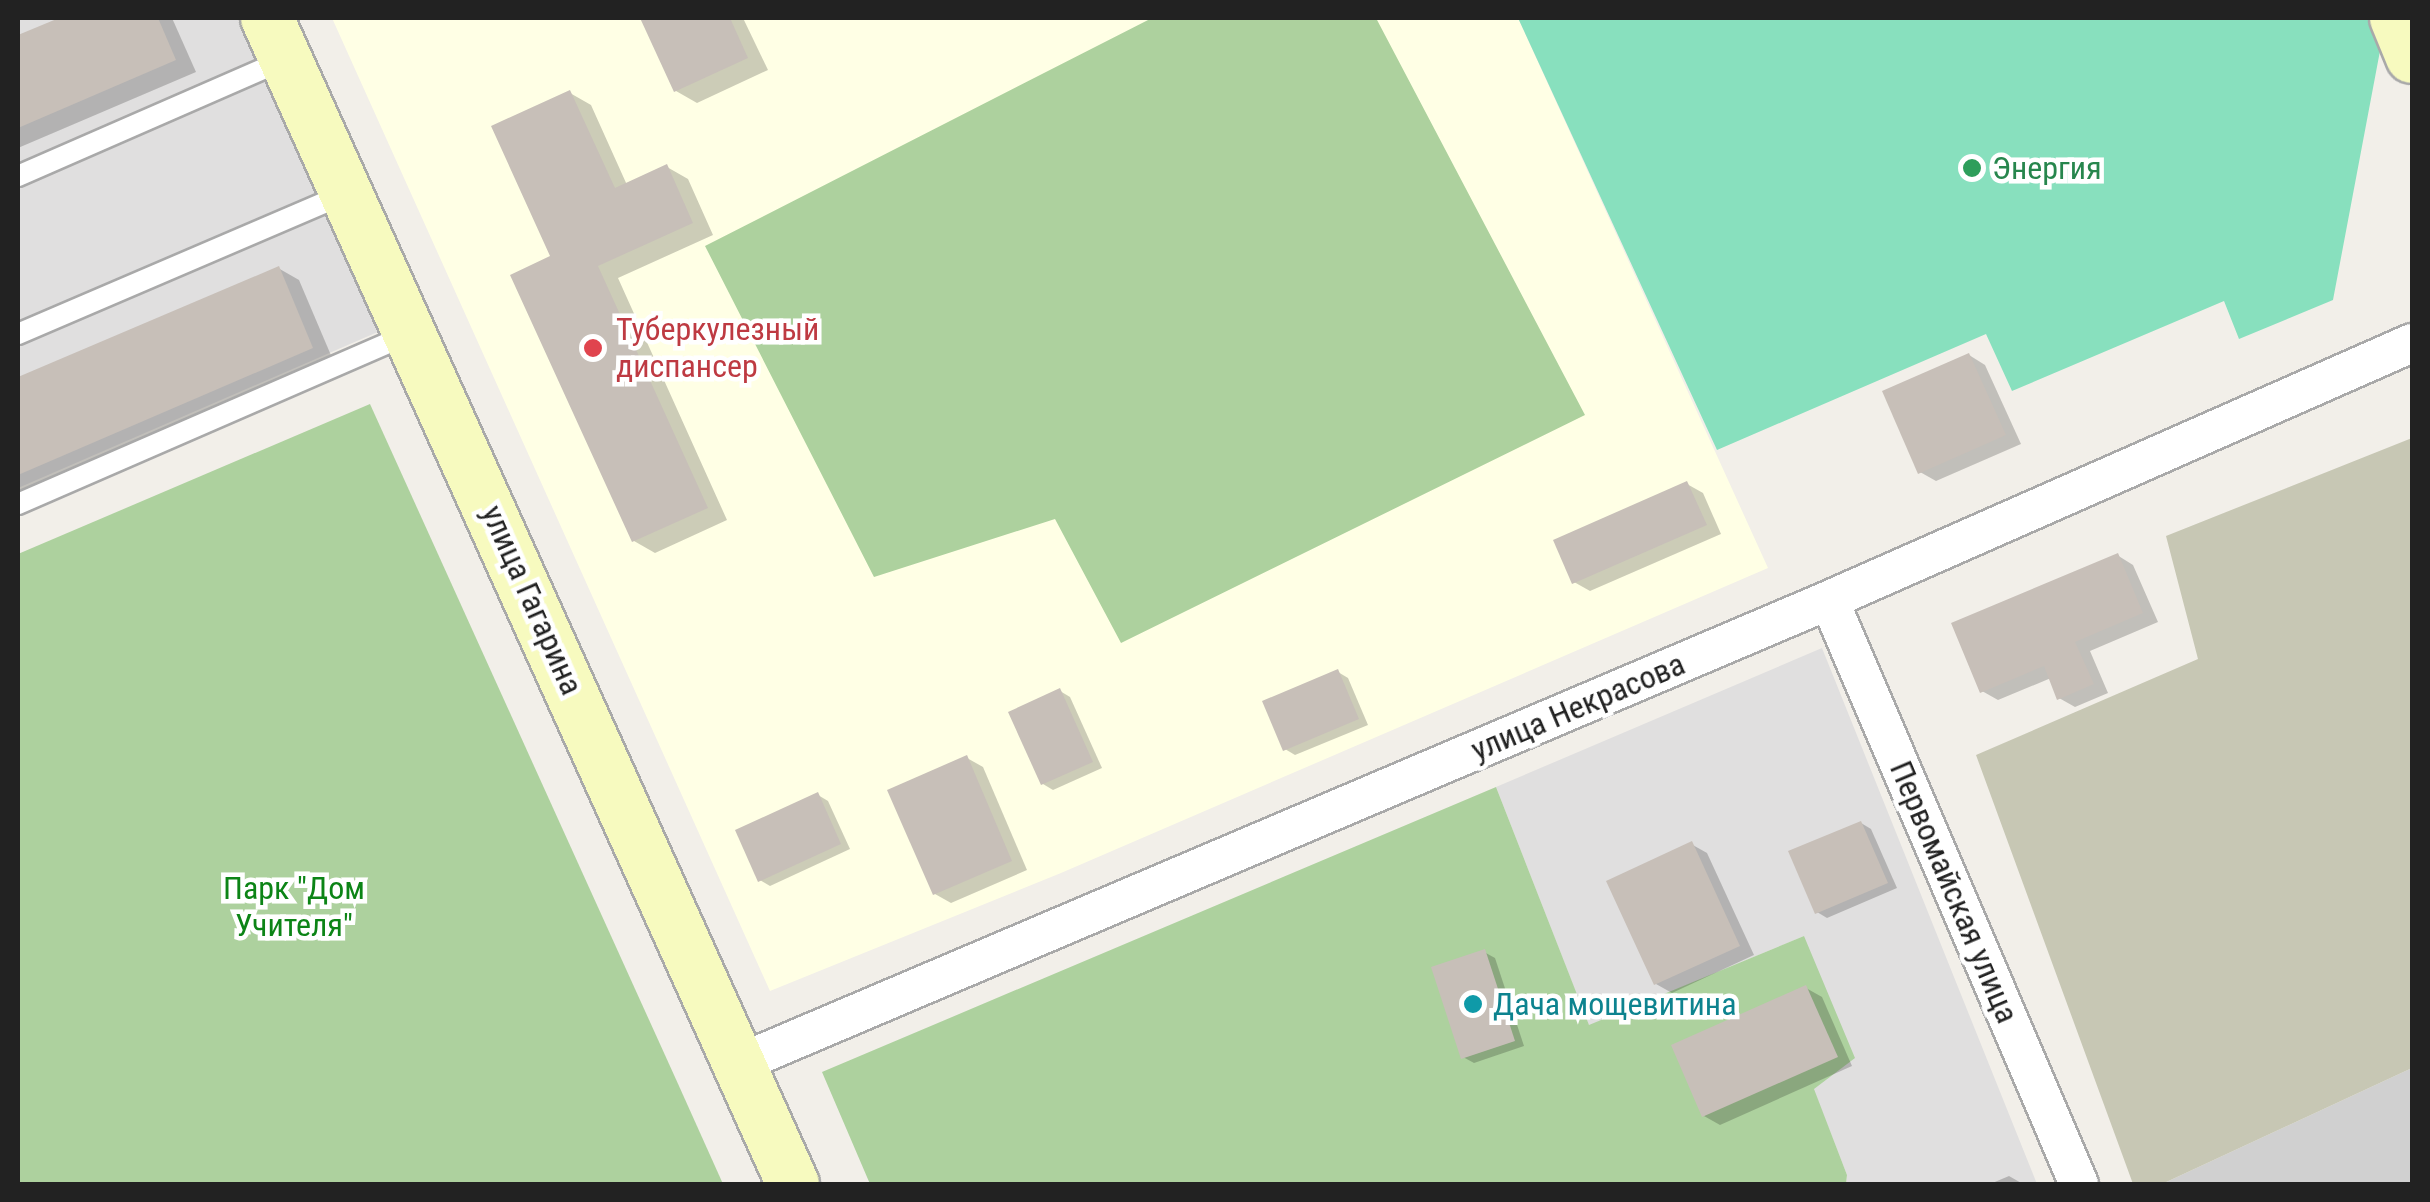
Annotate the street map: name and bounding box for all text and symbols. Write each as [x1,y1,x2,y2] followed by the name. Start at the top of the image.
[1992,149,2102,187] place label: Энергия
[1961,157,1983,179] marker: Энергия
[616,311,819,386] place label: Туберкулезный диспансер
[580,335,606,361] marker: Туберкулезный диспансер
[473,499,591,701] street label: улица Гагарина
[1465,645,1691,769] street label: улица Некрасова
[1881,755,2027,1029] street label: Первомайская улица
[223,870,365,945] park label: Парк "Дом Учителя"
[1493,985,1736,1023] place label: Дача мощевитина
[1462,993,1484,1015] marker: Дача мощевитина

